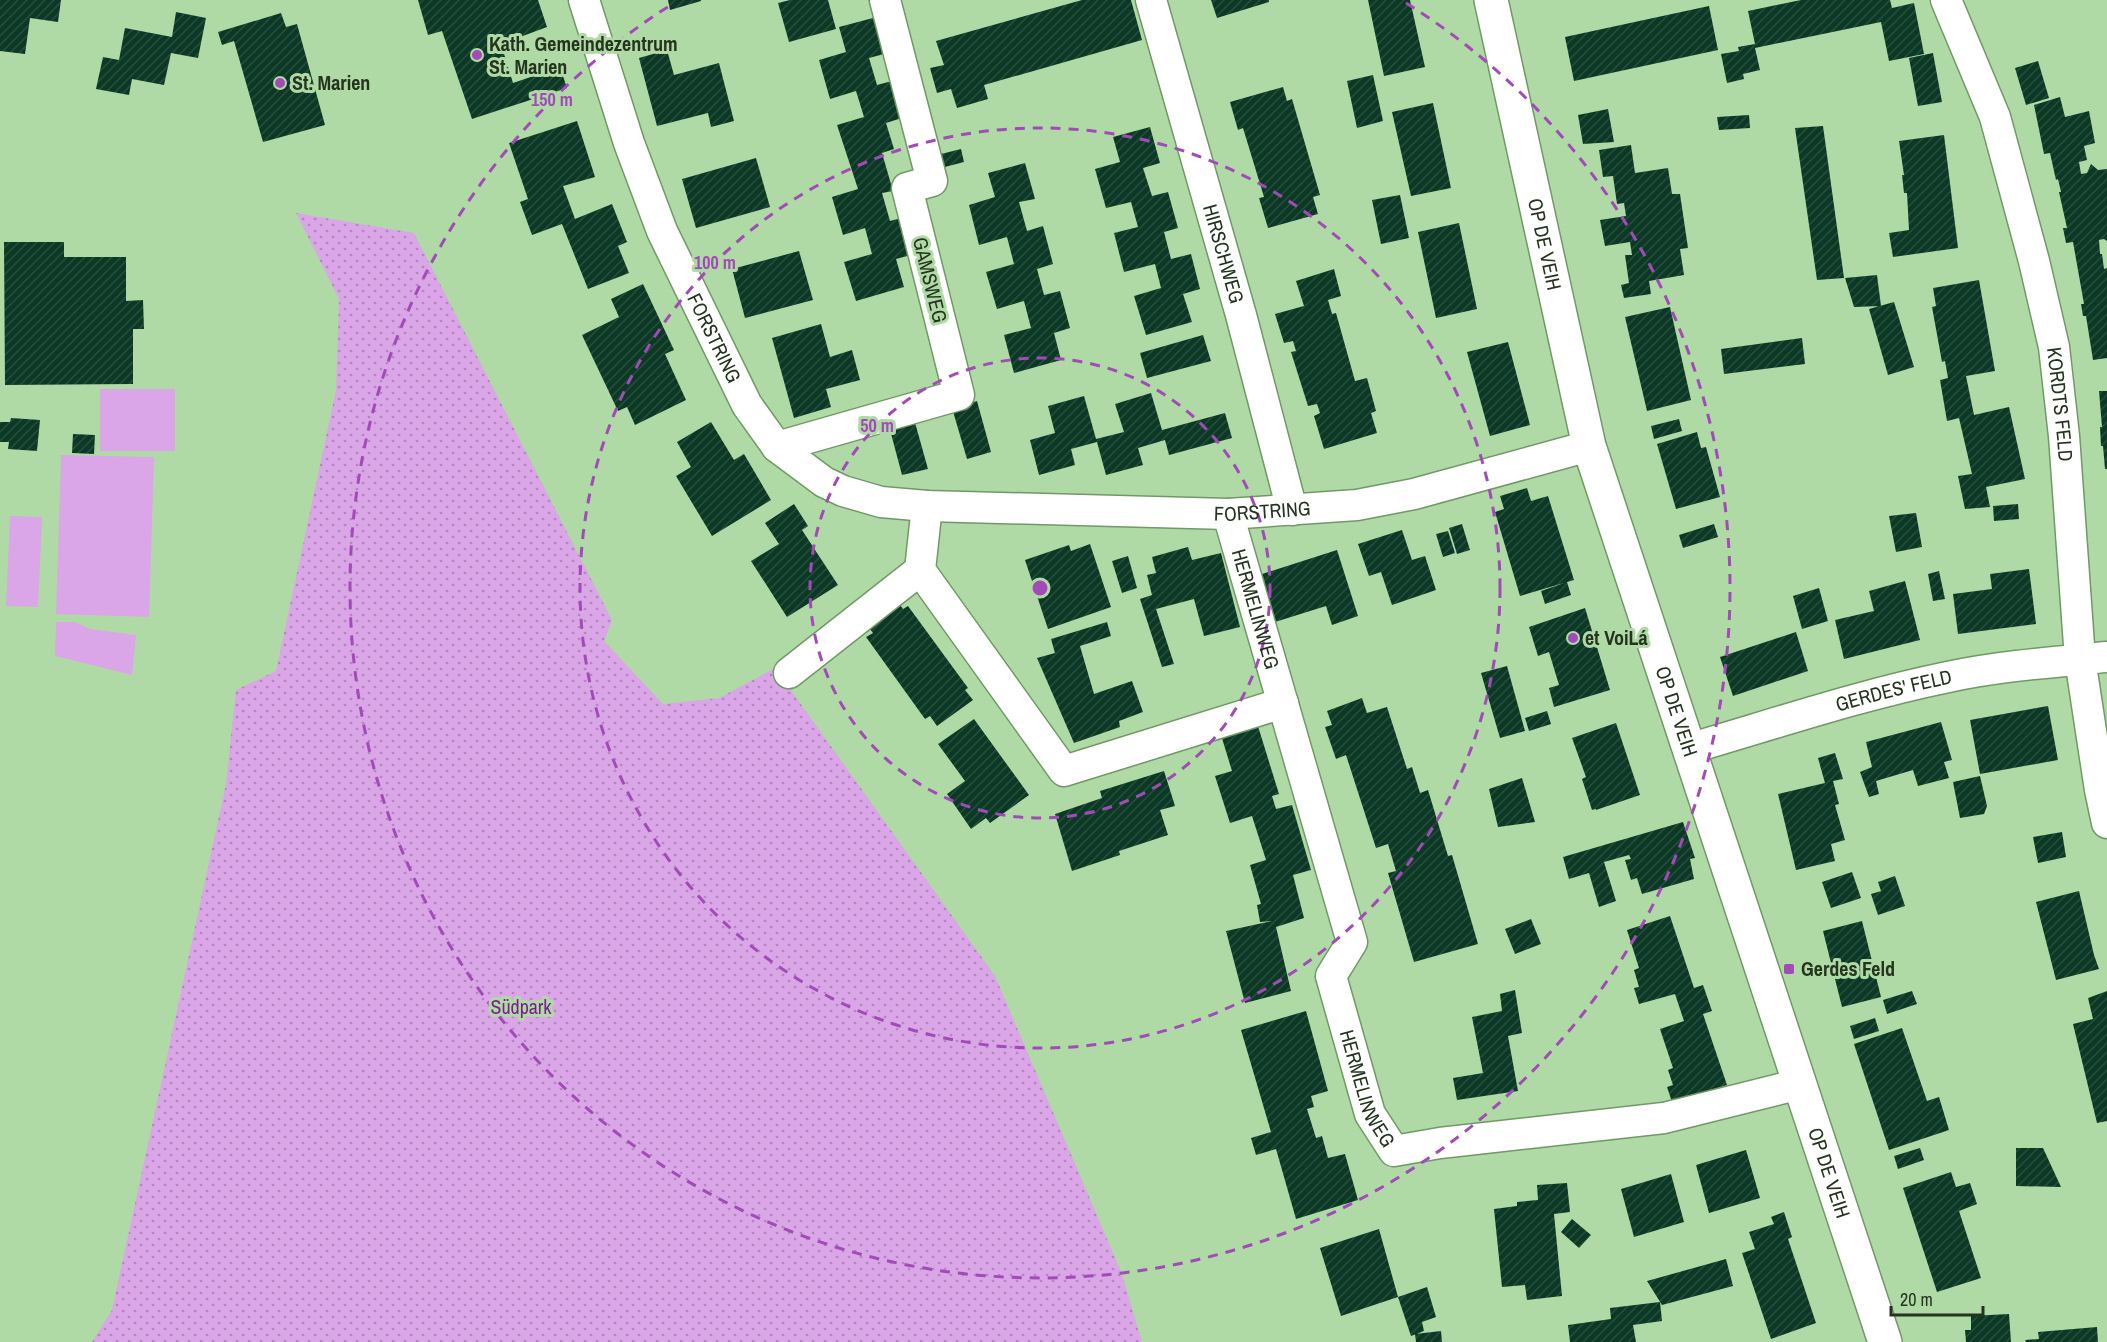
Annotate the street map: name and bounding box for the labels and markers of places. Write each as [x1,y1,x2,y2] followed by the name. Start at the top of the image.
[489,30,678,80] place label: Kath. Gemeindezentrum St. Marien
[470,48,484,62] marker: Kath. Gemeindezentrum St. Marien
[292,69,370,96] place label: St. Marien
[273,76,287,90] marker: St. Marien
[1030,578,1050,598] centre of rings
[1585,624,1648,651] place label: et VoiLá
[1566,631,1580,645] marker: et VoiLá
[1801,955,1895,982] place label: Gerdes Feld
[1782,962,1796,976] marker: Gerdes Feld

